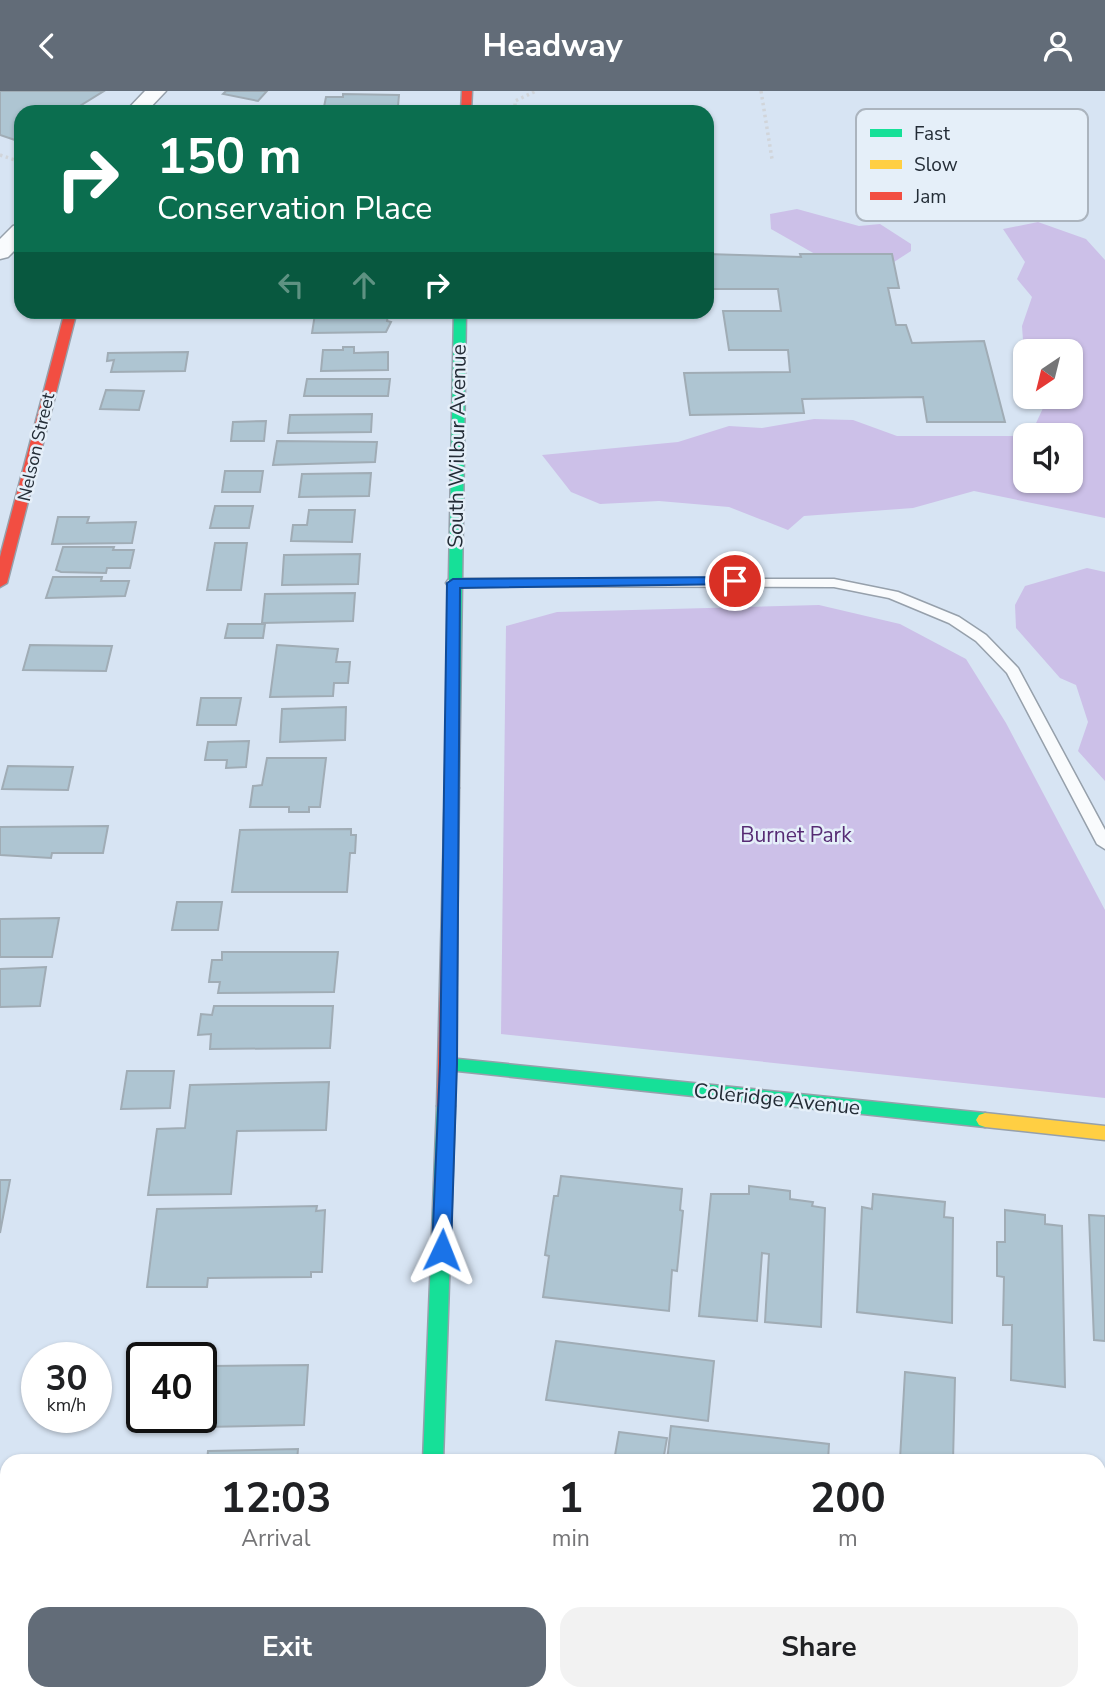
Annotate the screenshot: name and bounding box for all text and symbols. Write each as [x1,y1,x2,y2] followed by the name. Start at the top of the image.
[483,24,622,67] text: Headway
[28,27,66,65] icon: back
[1039,27,1077,65] icon: person
[856,109,1088,221] legend
[914,121,950,147] text: Fast
[157,123,301,190] text: 150 m
[42,133,133,224] icon: right
[914,152,958,178] text: Slow
[913,184,947,210] text: Jam
[157,187,432,230] text: Conservation Place
[272,266,310,304] icon: left
[345,266,383,304] icon: ahead
[418,266,456,304] icon: right
[1013,339,1083,409] north arrow
[1013,339,1083,493] map controls
[441,344,473,548] street label: South Wilbur Avenue
[12,390,60,504] street label: Nelson Street
[1013,423,1083,493] button: sound
[705,551,765,611] pin
[716,562,754,600] icon: arrive
[740,821,852,849] park label: Burnet Park
[692,1076,862,1122] street label: Coleridge Avenue
[405,1213,479,1287] position arrow
[126,1342,217,1433] speed limit sign: 40
[45,1355,88,1402] text: 30
[47,1393,86,1417] text: km/h
[220,1470,331,1527] text: 12:03
[558,1470,583,1527] text: 1
[810,1470,886,1527] text: 200
[241,1523,310,1554] text: Arrival
[552,1523,590,1554] text: min
[838,1523,858,1554] text: m
[28,1607,546,1687] button: Exit
[560,1607,1078,1687] button: Share

